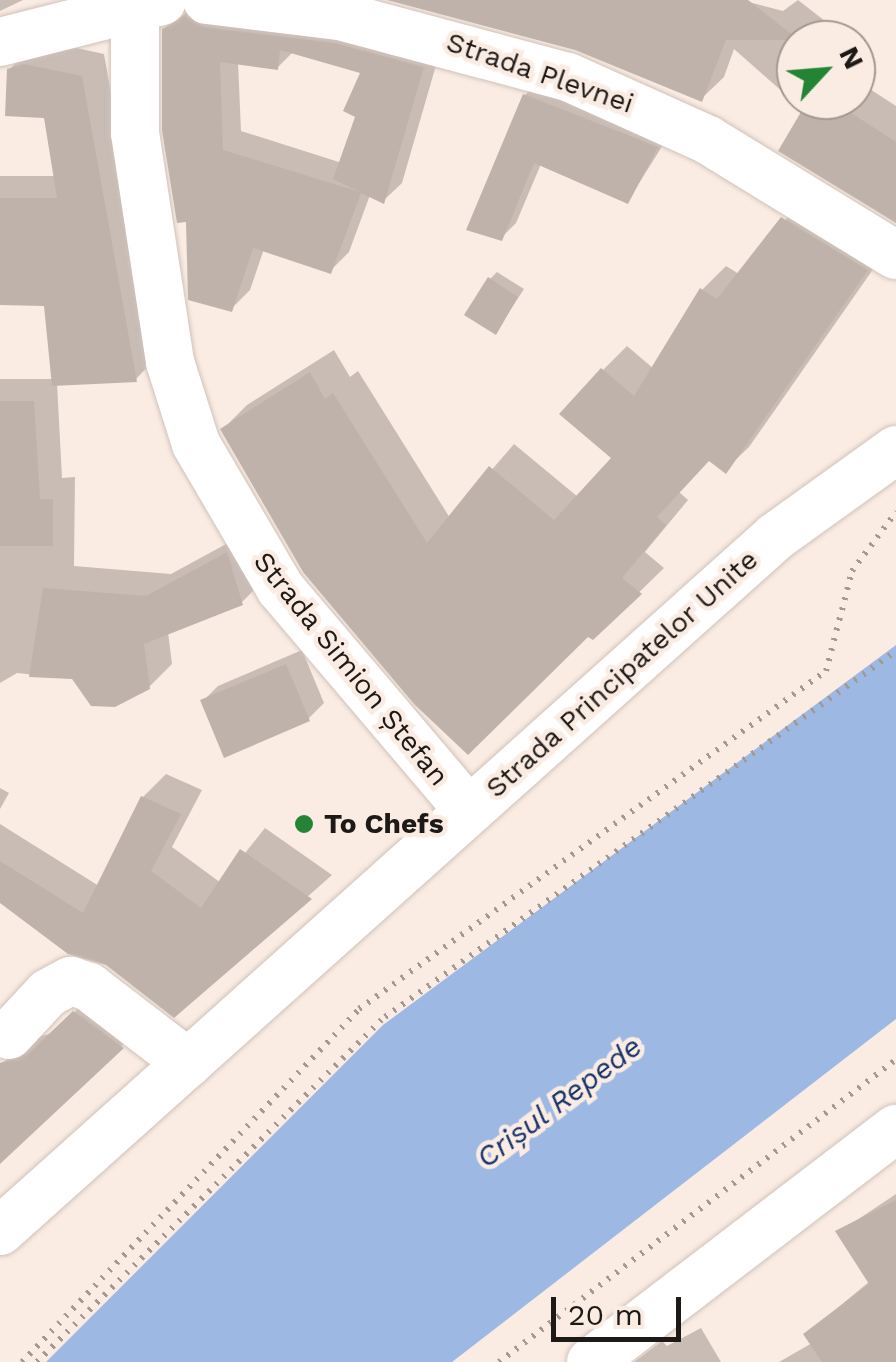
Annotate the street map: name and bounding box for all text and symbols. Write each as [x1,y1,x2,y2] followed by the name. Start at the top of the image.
[776,20,876,120] north arrow
[442,25,638,121] street label: Strada Plevnei
[832,41,871,74] text: N
[479,543,765,805] street label: Strada Principatelor Unite
[246,545,456,793] street label: Strada Simion Ștefan
[324,807,444,841] place label: To Chefs
[293,813,315,835] marker: To Chefs
[469,1028,649,1176] water label: Crișul Repede
[556,1277,686,1339] scale bar
[568,1297,643,1332] text: 20 m

